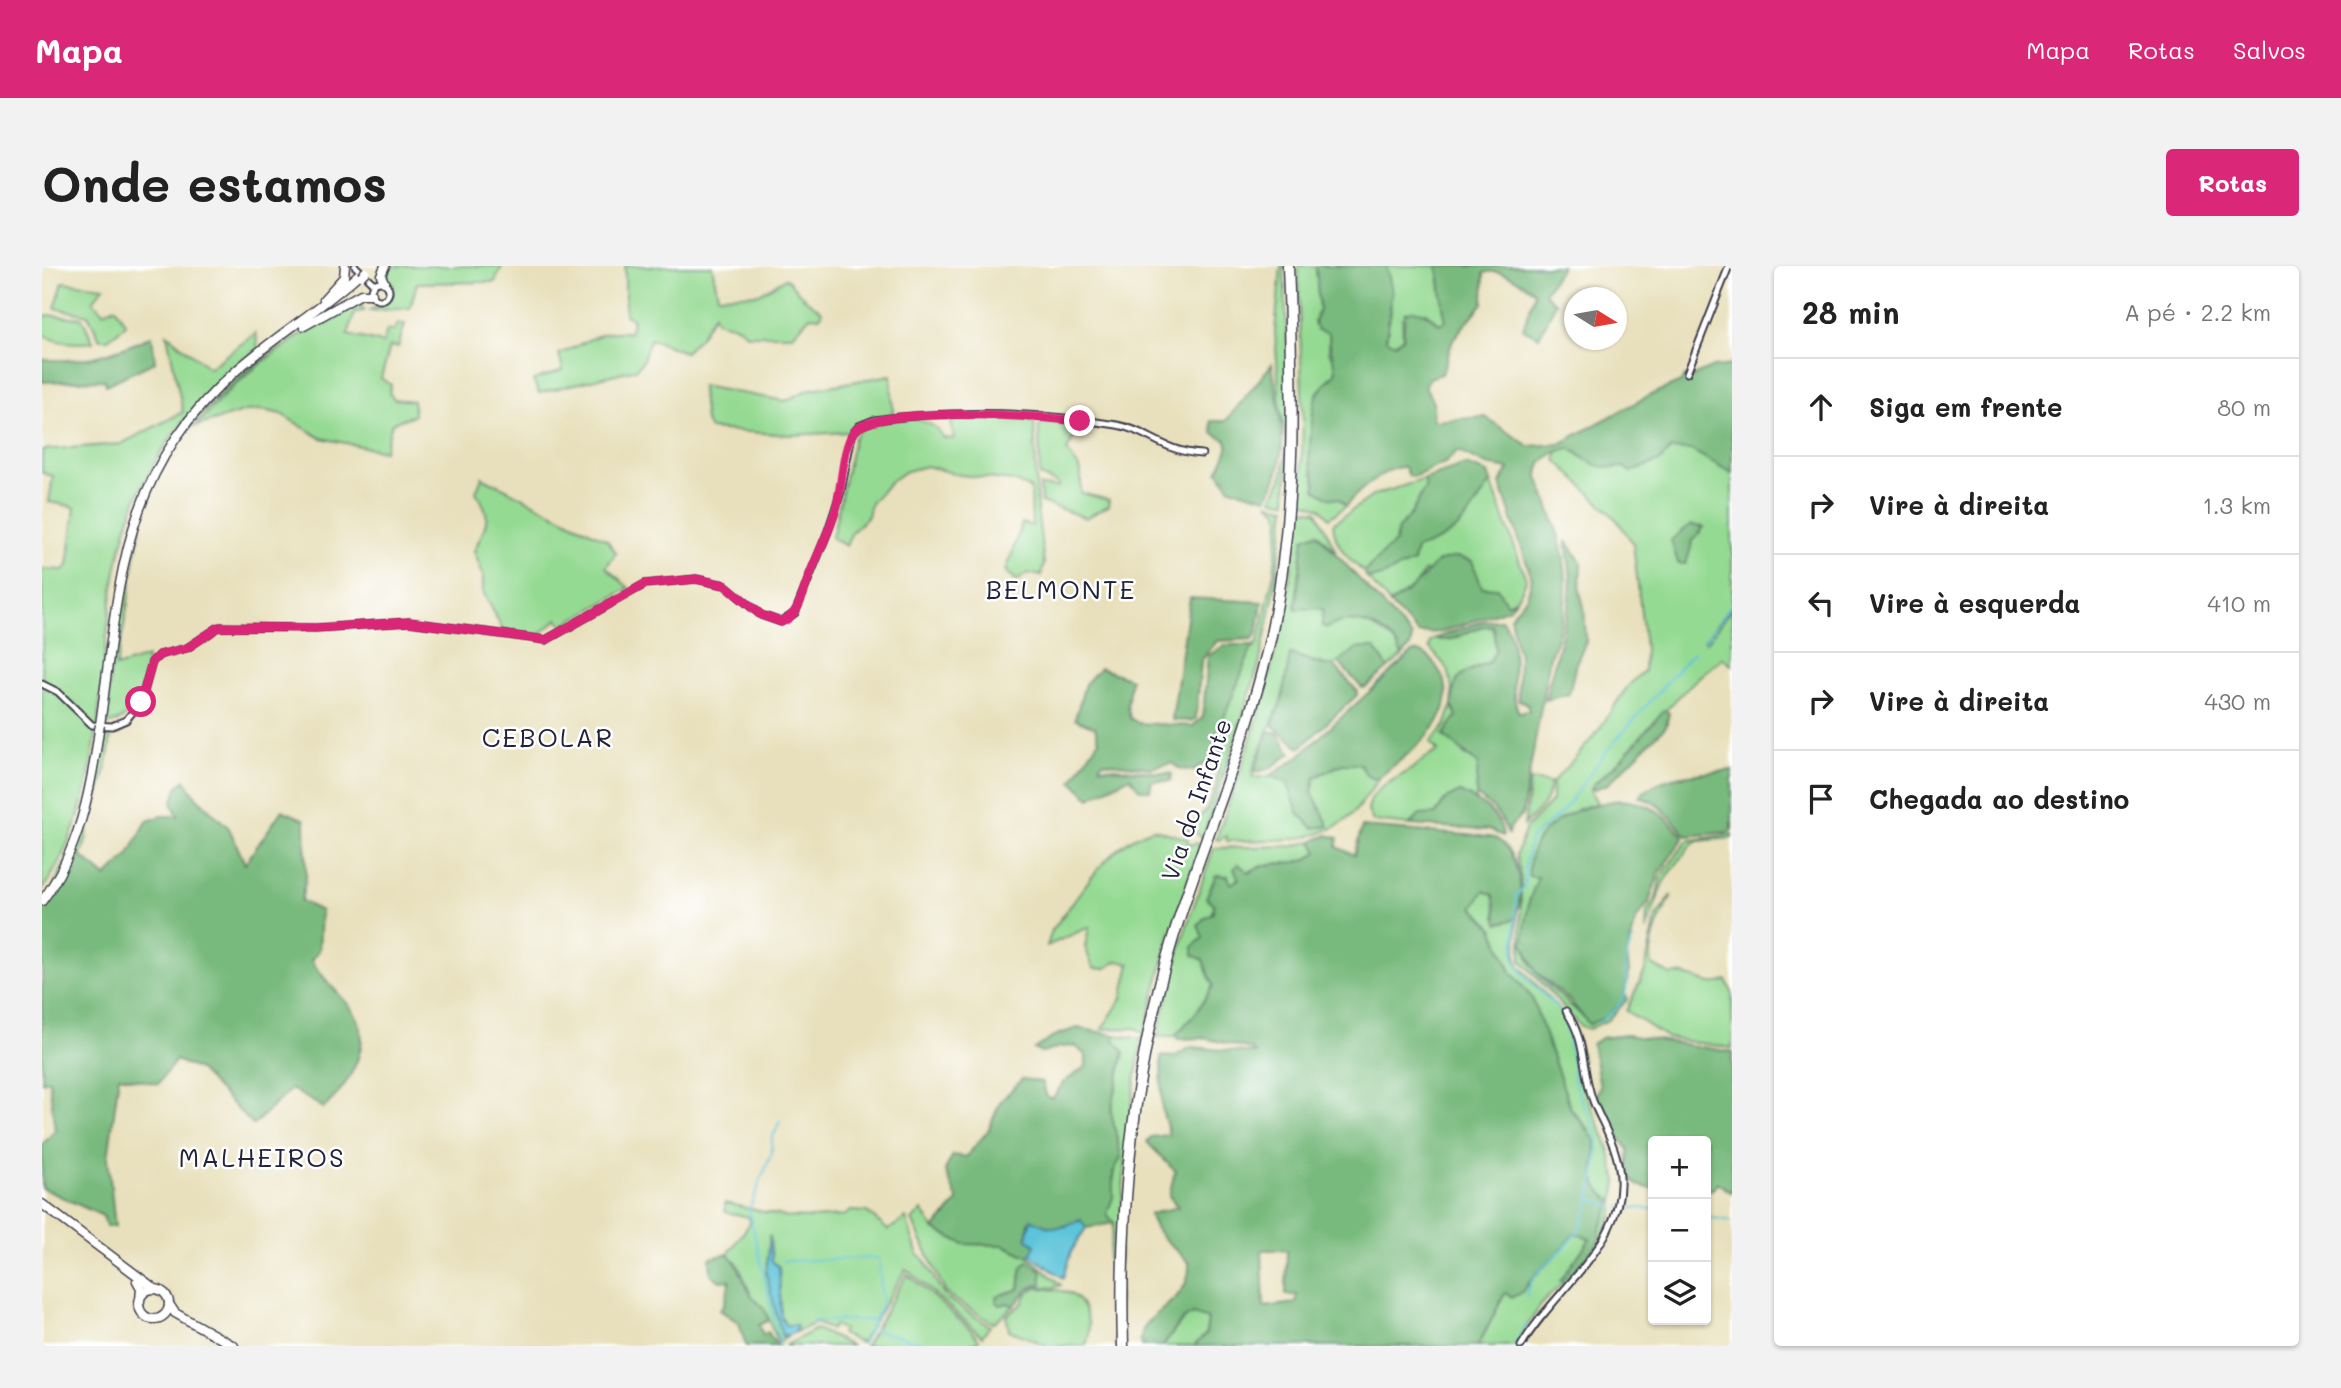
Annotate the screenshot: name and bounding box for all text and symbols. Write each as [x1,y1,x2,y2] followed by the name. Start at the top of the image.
[35,28,123,71] text: Mapa
[2026,34,2090,65] text: Mapa
[2128,34,2195,65] text: Rotas
[2233,34,2306,65] text: Salvos
[2166,149,2299,216] button: Rotas
[42,151,387,214] text: Onde estamos
[1564,287,1627,350] north arrow
[1802,292,1899,332] text: 28 min
[2124,297,2271,327] text: A pé · 2.2 km
[1802,388,1840,426] icon: ahead
[1869,390,2063,424] text: Siga em frente
[2217,392,2271,422] text: 80 m
[1064,405,1095,436] route end
[1802,486,1840,524] icon: right
[1869,488,2049,522] text: Vire à direita
[2203,490,2271,520] text: 1.3 km
[986,572,1136,606] district label: BELMONTE
[1802,584,1840,622] icon: left
[1869,586,2080,620] text: Vire à esquerda
[2207,588,2271,618] text: 410 m
[1802,682,1840,720] icon: right
[1869,684,2049,718] text: Vire à direita
[125,686,156,717] route start
[2204,686,2271,716] text: 430 m
[1153,714,1238,885] street label: Via do Infante
[482,720,614,754] district label: CEBOLAR
[1802,780,1840,818] icon: arrive
[1869,782,2129,816] text: Chegada ao destino
[1648,1136,1711,1325] map controls
[1648,1136,1711,1199] button: +
[178,1140,346,1174] district label: MALHEIROS
[1648,1199,1711,1262] button: −
[1648,1262,1711,1325] button: layers

